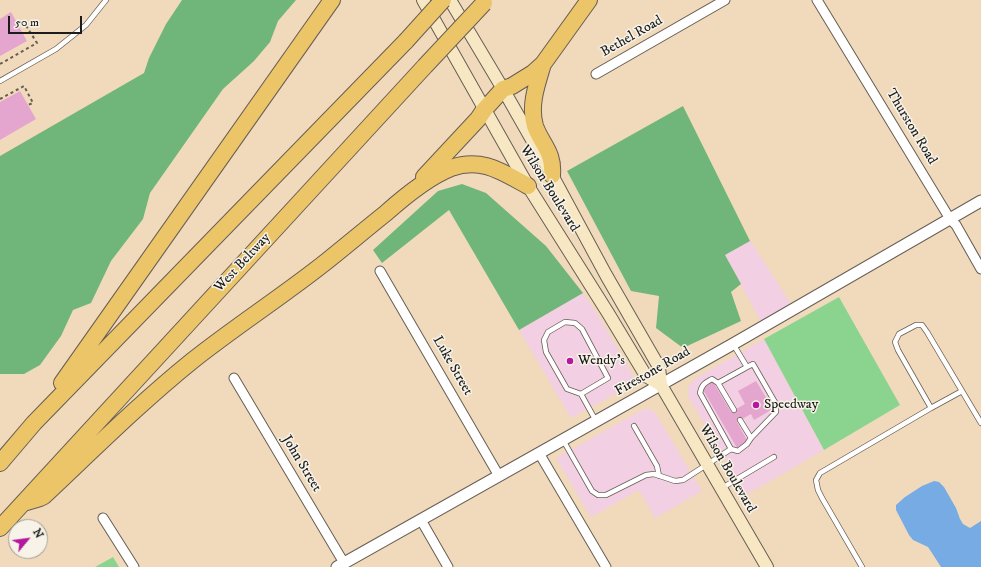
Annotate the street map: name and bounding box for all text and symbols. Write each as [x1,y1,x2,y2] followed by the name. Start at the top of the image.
[10,8,84,34] scale bar
[598,13,666,61] street label: Bethel Road
[15,15,39,30] text: 50 m
[882,86,940,168] street label: Thurston Road
[516,143,582,235] street label: Wilson Boulevard
[211,230,275,296] street label: West Beltway
[428,333,476,399] street label: Luke Street
[612,344,694,400] street label: Firestone Road
[578,353,625,369] place label: Wendy's
[565,356,575,366] marker: Wendy's
[764,397,818,413] place label: Speedway
[751,400,761,410] marker: Speedway
[695,422,759,516] street label: Wilson Boulevard
[278,433,324,495] street label: John Street
[8,519,48,559] north arrow
[29,526,46,541] text: N

